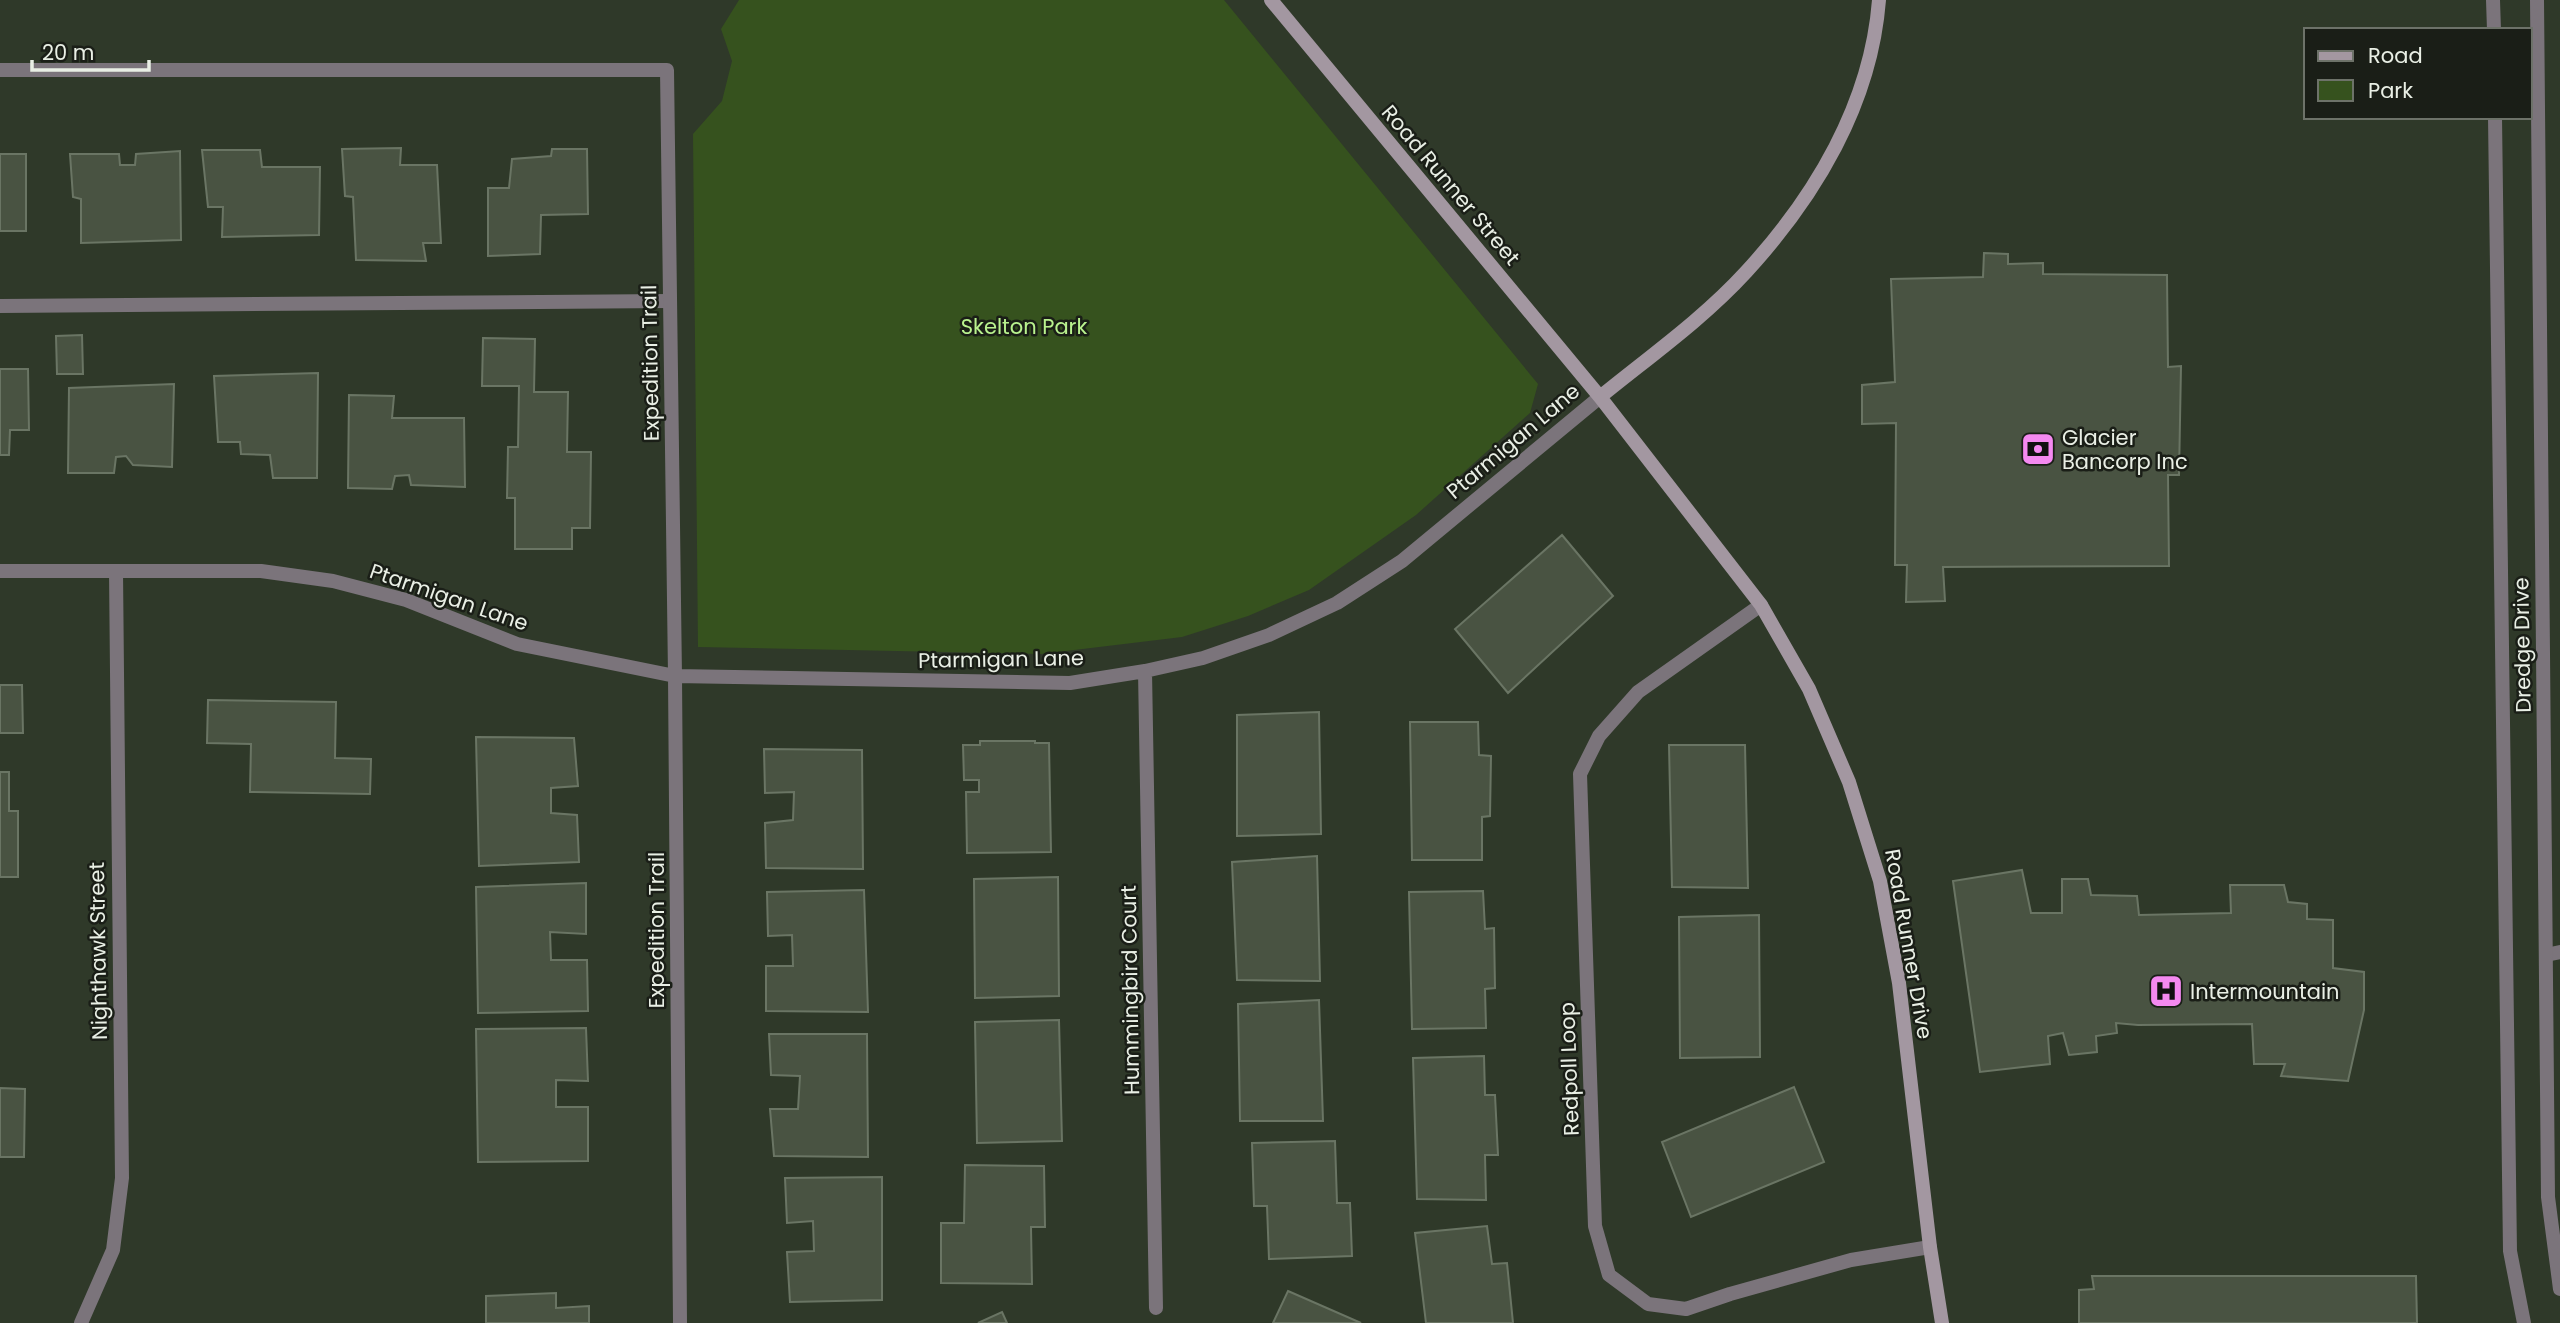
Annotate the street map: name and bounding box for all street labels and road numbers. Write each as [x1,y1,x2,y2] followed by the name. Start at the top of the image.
[1375,99,1527,271] street label: Road Runner Street
[634,285,666,441] street label: Expedition Trail
[1440,377,1586,505] street label: Ptarmigan Lane
[366,556,532,638] street label: Ptarmigan Lane
[2506,577,2538,713] street label: Dredge Drive
[918,643,1084,675] street label: Ptarmigan Lane
[1878,847,1940,1041] street label: Road Runner Drive
[642,852,671,1008] street label: Expedition Trail
[82,862,114,1040] street label: Nighthawk Street
[1114,885,1146,1095] street label: Hummingbird Court
[1552,1002,1586,1136] street label: Redpoll Loop

